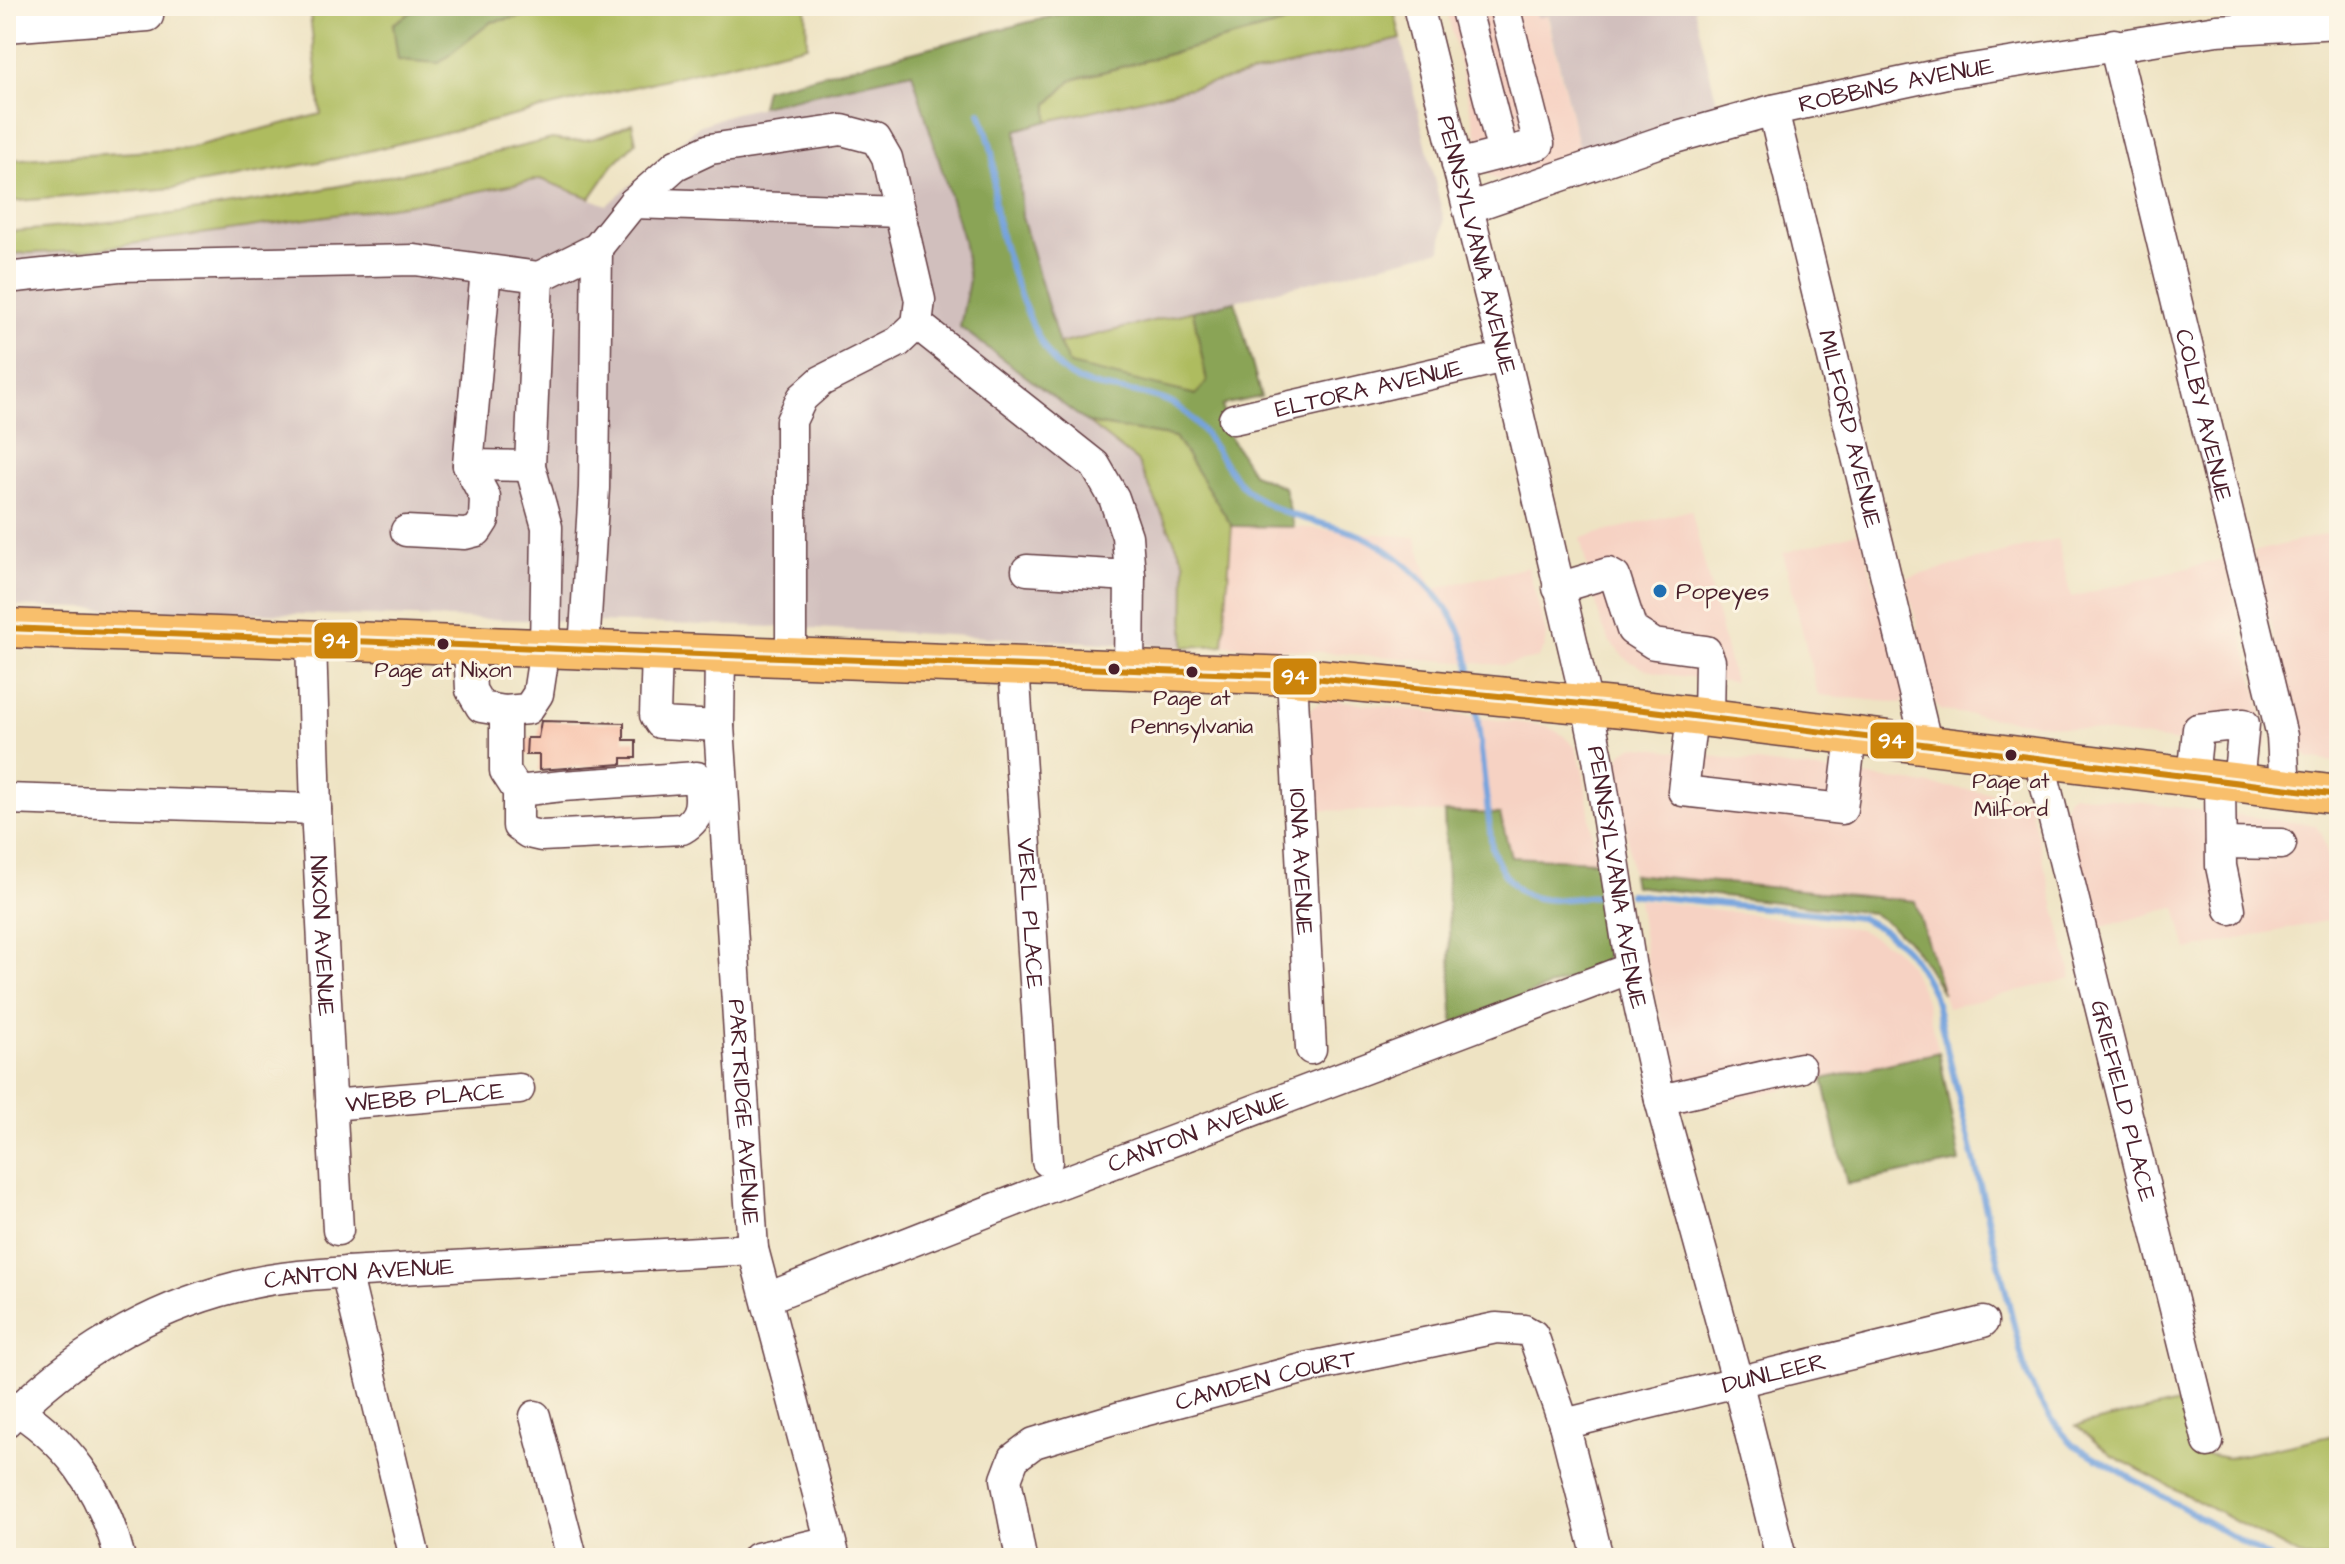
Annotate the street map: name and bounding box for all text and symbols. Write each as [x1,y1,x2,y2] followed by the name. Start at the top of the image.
[1795,50,1996,122] street label: ROBBINS AVENUE
[1428,112,1525,378] street label: PENNSYLVANIA AVENUE
[2166,326,2240,505] street label: COLBY AVENUE
[1809,327,1890,531] street label: MILFORD AVENUE
[1272,351,1466,427] street label: ELTORA AVENUE
[1676,575,1769,610] place label: Popeyes
[1651,582,1669,600] marker: Popeyes
[313,621,359,660] line badge: 94
[322,626,351,657] text: 94
[435,636,451,652] marker: Page at Nixon
[374,655,512,687] place label: Page at Nixon
[1272,657,1318,696] line badge: 94
[1106,661,1122,677] unlabelled marker
[1281,662,1310,693] text: 94
[1184,664,1200,680] marker: Page at Pennsylvania
[1131,683,1253,743] place label: Page at Pennsylvania
[1869,721,1915,760] line badge: 94
[1878,726,1907,757] text: 94
[1578,743,1655,1012] street label: PENNSYLVANIA AVENUE
[2003,747,2019,763] marker: Page at Milford
[1972,766,2050,825] place label: Page at Milford
[1280,787,1321,936] street label: IONA AVENUE
[1008,837,1051,990] street label: VERL PLACE
[300,854,343,1017] street label: NIXON AVENUE
[2081,997,2164,1205] street label: GRIEFIELD PLACE
[719,998,767,1227] street label: PARTRIDGE AVENUE
[344,1074,505,1122] street label: WEBB PLACE
[1103,1083,1293,1182] street label: CANTON AVENUE
[262,1250,455,1298] street label: CANTON AVENUE
[1172,1342,1359,1420] street label: CAMDEN COURT
[1718,1345,1830,1403] street label: DUNLEER

